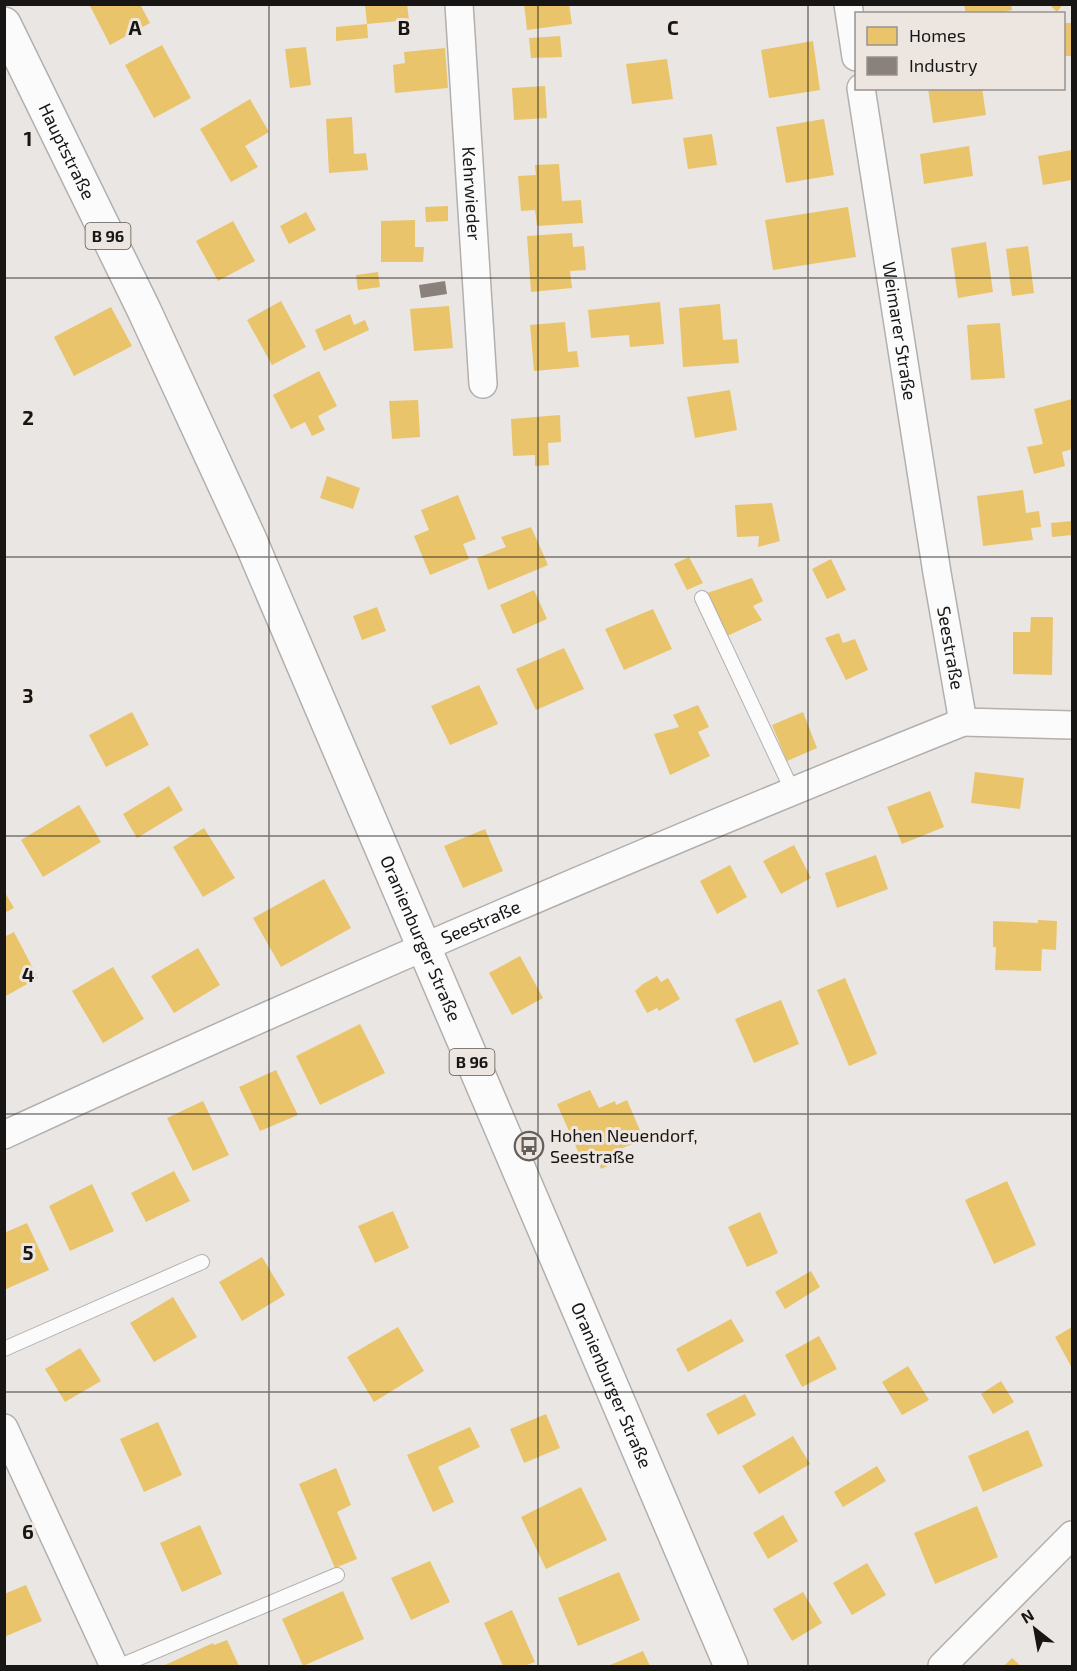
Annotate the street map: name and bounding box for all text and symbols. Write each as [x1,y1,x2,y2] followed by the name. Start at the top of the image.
[855,12,1065,90] legend
[128,15,142,39] text: A
[398,15,410,39] text: B
[667,15,679,39] text: C
[909,24,966,46] text: Homes
[909,54,978,76] text: Industry
[34,99,100,203] street label: Hauptstraße
[24,126,32,150] text: 1
[458,146,486,241] street label: Kehrwieder
[86,223,130,249] road number: B 96
[878,260,922,402] street label: Weimarer Straße
[22,405,34,429] text: 2
[933,604,969,691] street label: Seestraße
[22,683,34,707] text: 3
[376,852,466,1024] street label: Oranienburger Straße
[437,895,524,948] street label: Seestraße
[22,962,35,986] text: 4
[450,1049,494,1075] road number: B 96
[550,1124,698,1167] place label: Hohen Neuendorf, Seestraße
[513,1130,545,1162] bus stop icon: Hohen Neuendorf, Seestraße
[22,1240,34,1264] text: 5
[567,1299,657,1471] street label: Oranienburger Straße
[22,1519,34,1543] text: 6
[1005,1599,1065,1659] north arrow
[1017,1605,1037,1627] text: N

